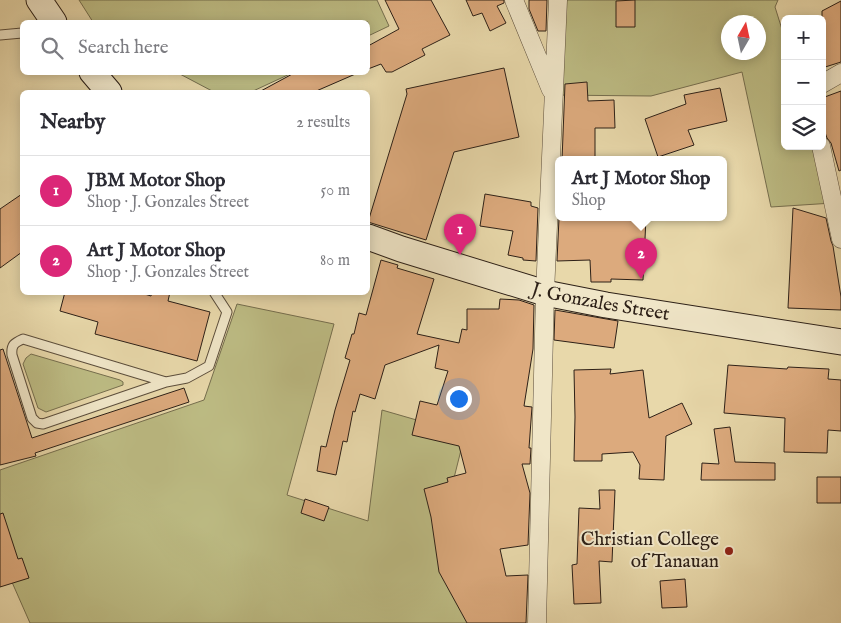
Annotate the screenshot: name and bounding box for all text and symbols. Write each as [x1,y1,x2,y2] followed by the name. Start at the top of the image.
[721,15,766,60] north arrow
[781,15,826,150] map controls
[781,15,826,60] button: +
[20,20,370,75] search box
[38,34,66,62] icon: search
[78,36,169,60] text: Search here
[781,60,826,105] button: −
[781,105,826,150] button: layers
[40,109,105,136] text: Nearby
[296,113,350,133] text: 2 results
[555,156,727,221] popup
[572,167,710,191] text: Art J Motor Shop
[87,169,225,193] text: JBM Motor Shop
[53,181,59,201] text: 1
[321,181,350,201] text: 50 m
[572,191,606,211] text: Shop
[87,193,249,213] text: Shop · J. Gonzales Street
[444,214,476,255] pin: 1
[625,238,657,279] pin: 2
[87,239,225,263] text: Art J Motor Shop
[52,251,60,271] text: 2
[320,251,350,271] text: 80 m
[87,263,249,283] text: Shop · J. Gonzales Street
[527,277,672,327] street label: J. Gonzales Street
[446,386,472,412] your location
[581,528,719,574] place label: Christian College of Tanauan
[723,545,735,557] marker: Christian College of Tanauan

